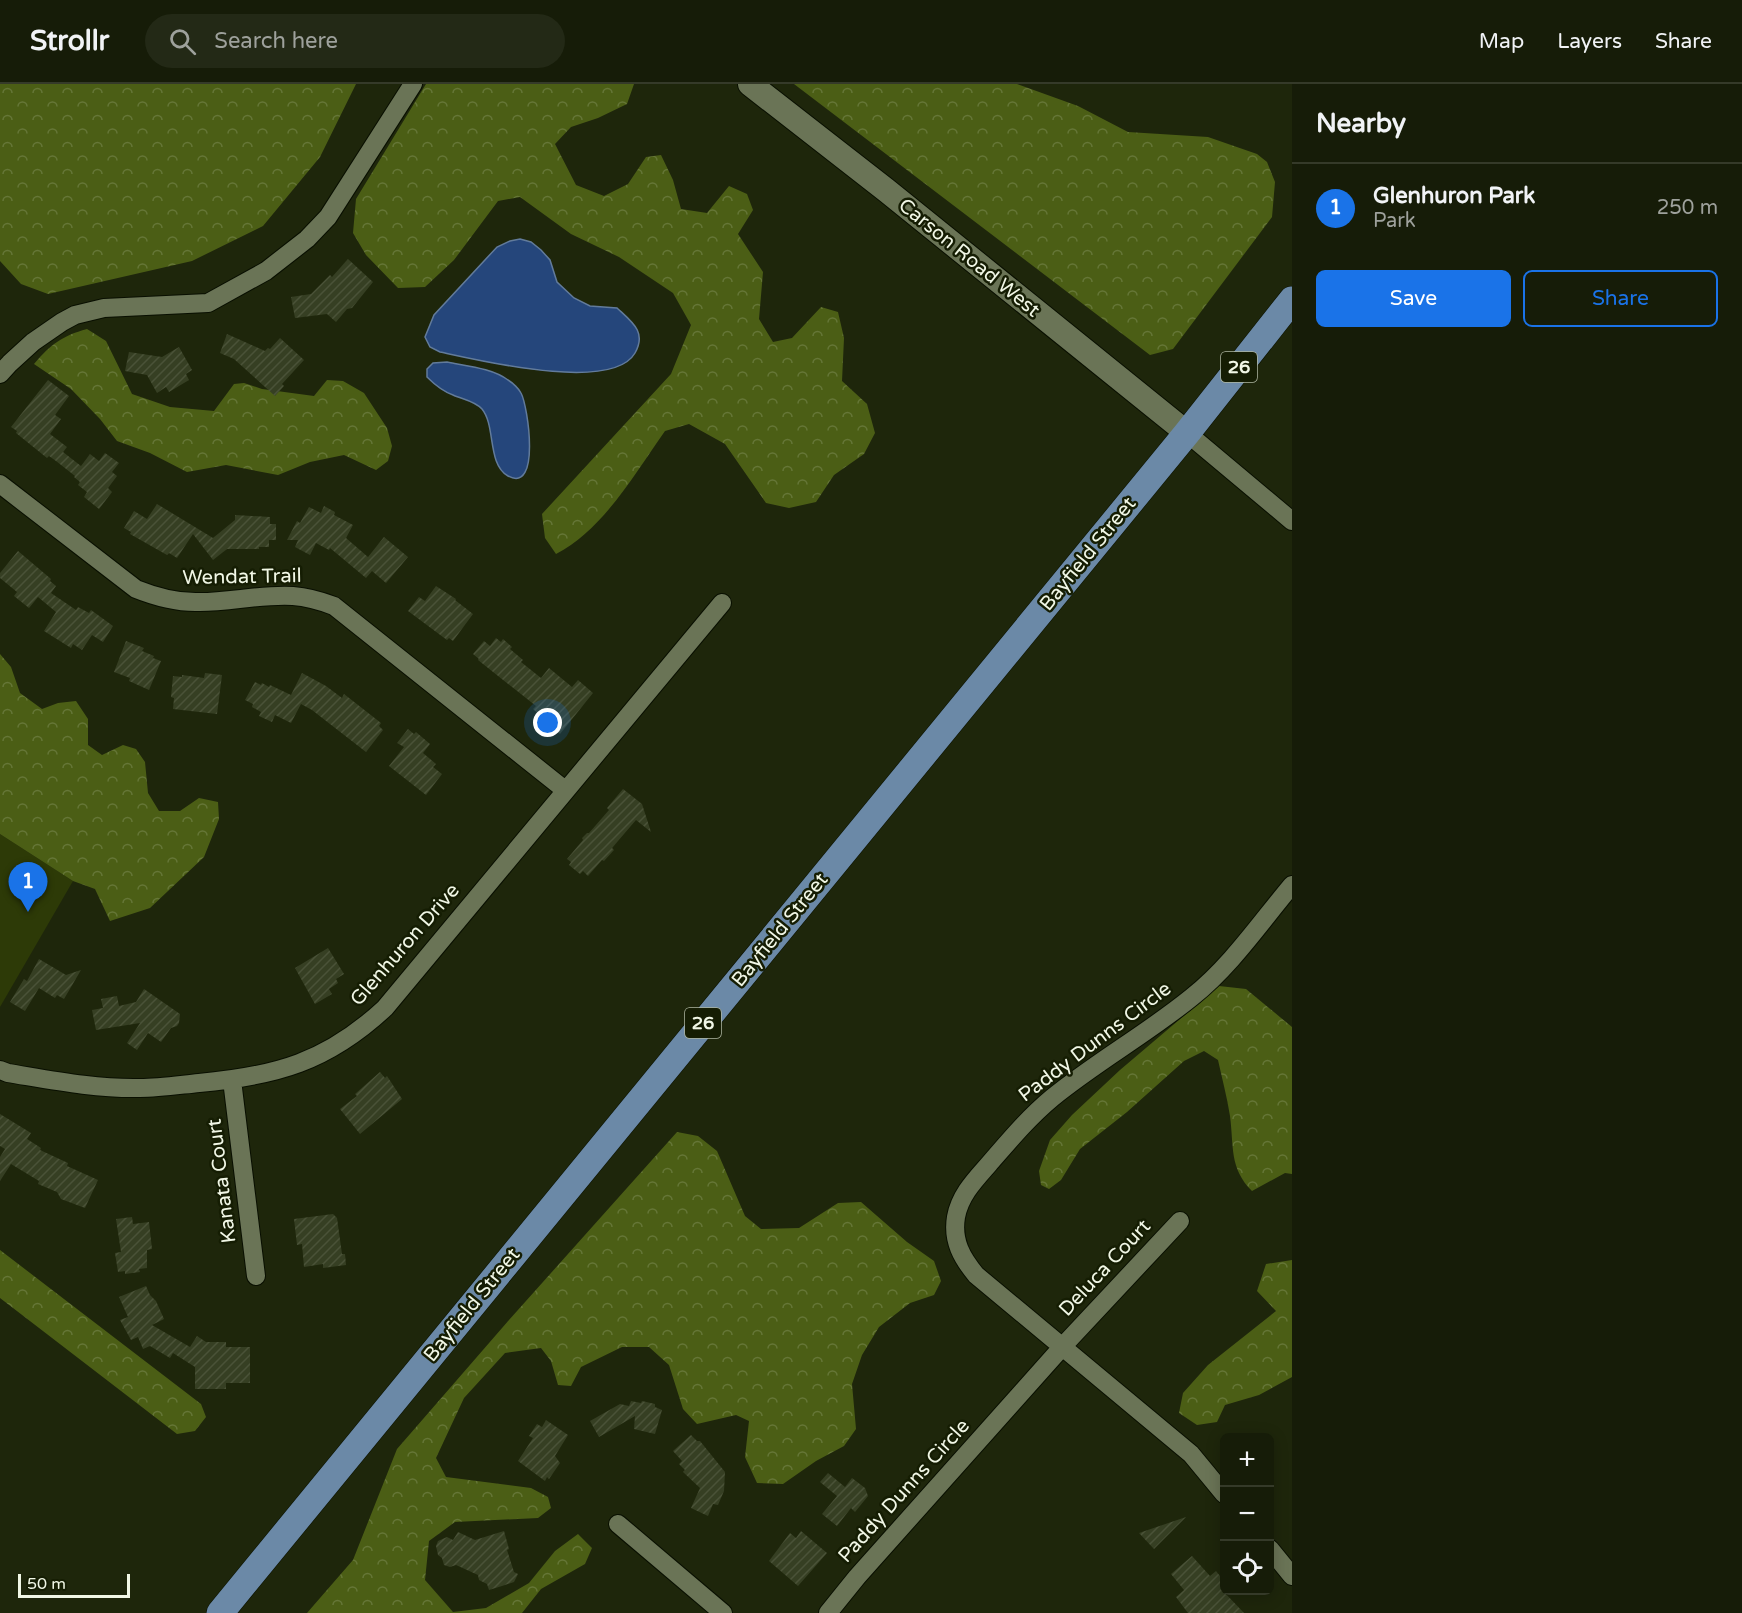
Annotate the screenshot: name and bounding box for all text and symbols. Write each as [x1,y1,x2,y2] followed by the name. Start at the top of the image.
[145,14,565,68] search box
[30,24,109,58] text: Strollr
[166,25,199,58] icon: search
[214,28,338,54] text: Search here
[1479,29,1524,54] text: Map
[1557,29,1622,54] text: Layers
[1655,29,1712,54] text: Share
[1316,108,1406,139] text: Nearby
[1373,183,1535,209] text: Glenhuron Park
[893,194,1045,323] street label: Carson Road West
[1329,196,1342,220] text: 1
[1657,196,1718,220] text: 250 m
[1373,209,1416,233] text: Park
[1316,270,1511,327] button: Save
[1523,270,1718,327] button: Share
[1221,352,1257,382] road number: 26
[1035,492,1142,616] street label: Bayfield Street
[182,564,302,590] street label: Wendat Trail
[533,708,562,737] your location
[9,862,48,912] pin: 1
[727,868,834,992] street label: Bayfield Street
[345,879,465,1011] street label: Glenhuron Drive
[1014,977,1176,1107] street label: Paddy Dunns Circle
[685,1008,721,1038] road number: 26
[202,1117,242,1245] street label: Kanata Court
[1054,1214,1156,1321] street label: Deluca Court
[419,1243,526,1367] street label: Bayfield Street
[833,1414,975,1568] street label: Paddy Dunns Circle
[1220,1433,1274,1595] map controls
[1220,1433,1274,1487] button: +
[1220,1487,1274,1541] button: −
[1220,1541,1274,1595] button: locate
[18,1571,130,1598] scale bar
[27,1574,66,1594] text: 50 m

